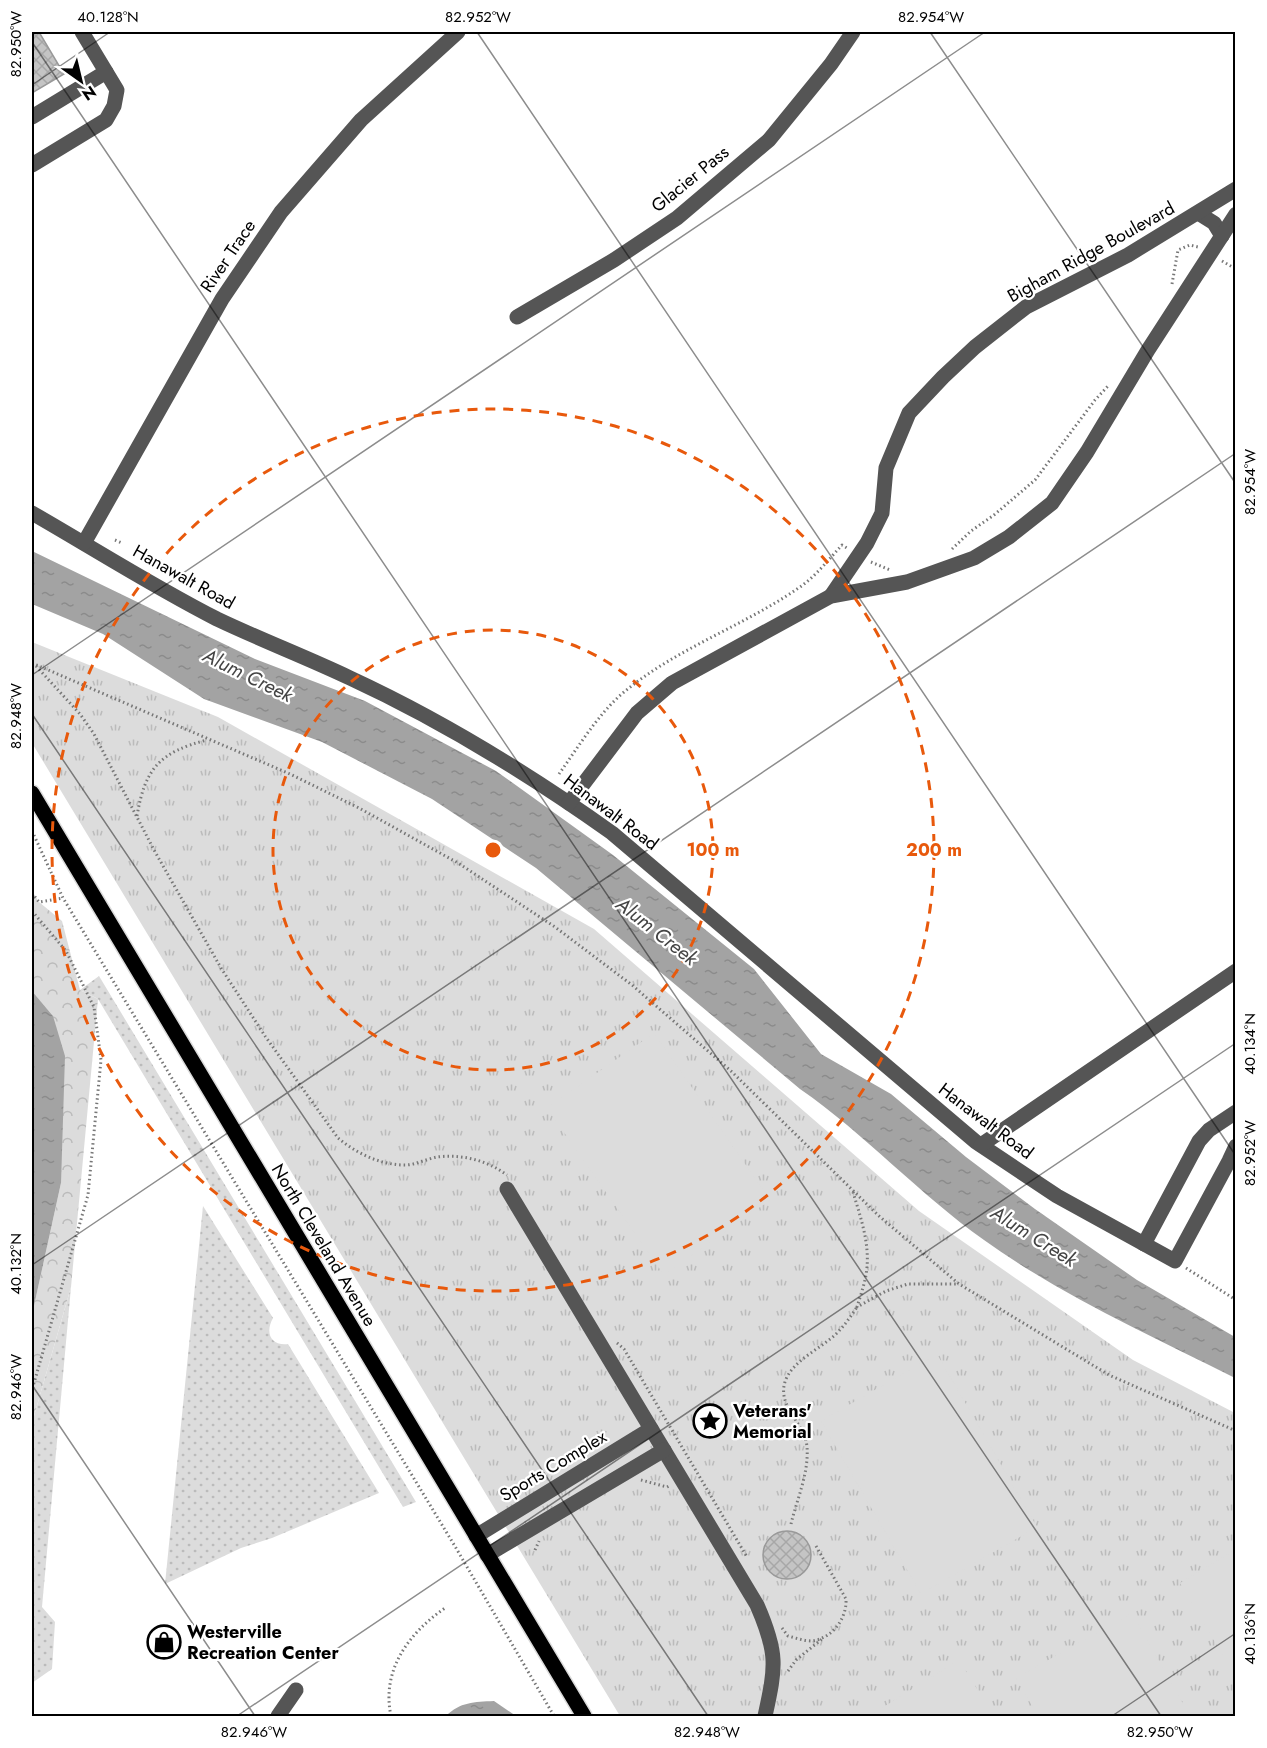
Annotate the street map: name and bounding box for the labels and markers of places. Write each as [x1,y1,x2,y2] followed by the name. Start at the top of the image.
[483,840,503,860] centre of rings
[732,1398,812,1445] place label: Veterans' Memorial
[692,1403,728,1439] place icon: Veterans' Memorial
[187,1619,339,1666] place label: Westerville Recreation Center
[146,1624,182,1660] shop icon: Westerville Recreation Center

